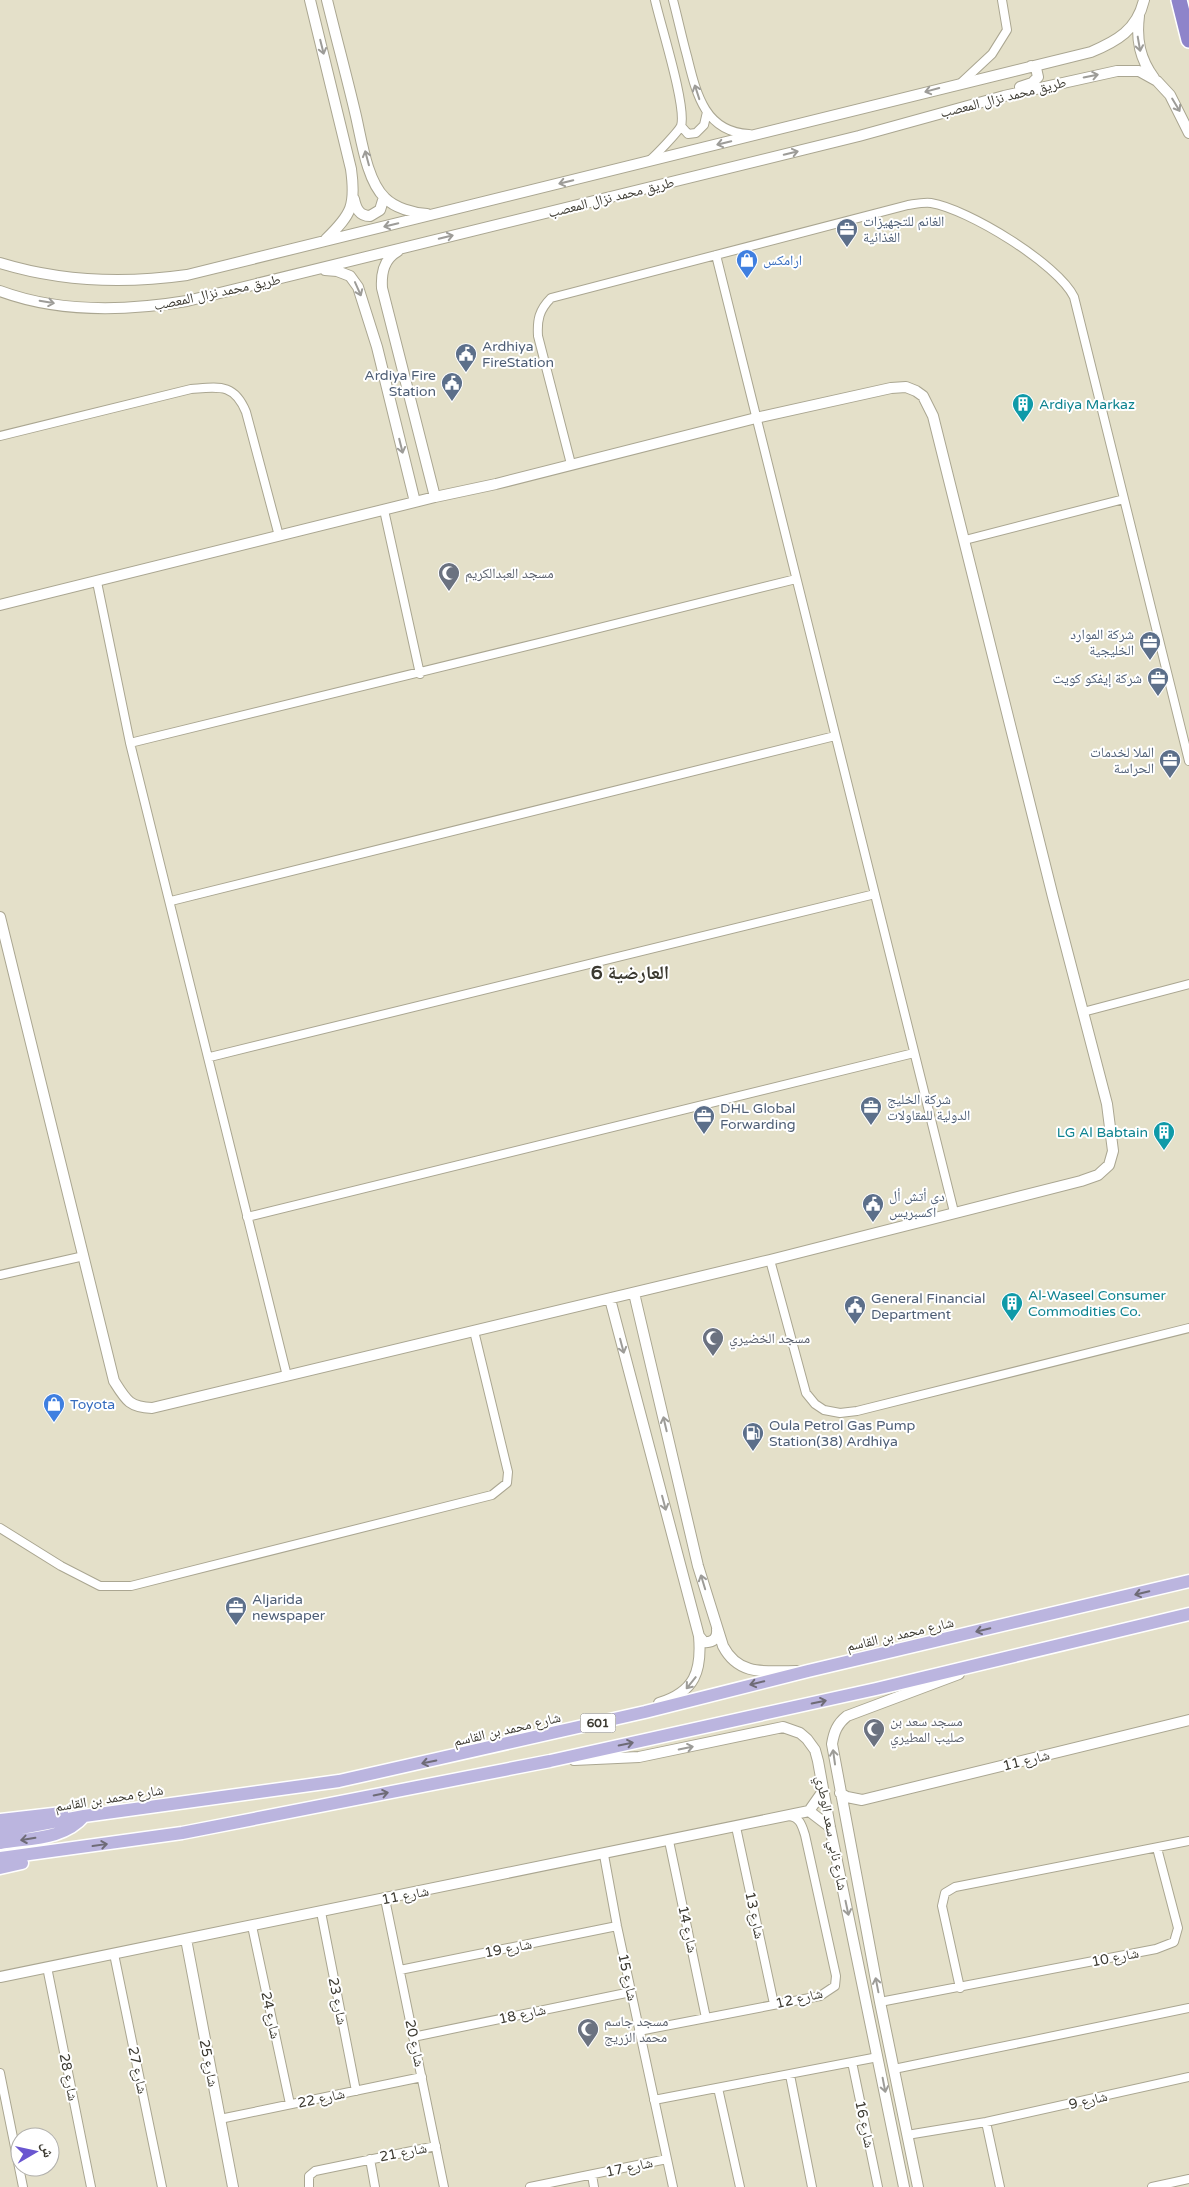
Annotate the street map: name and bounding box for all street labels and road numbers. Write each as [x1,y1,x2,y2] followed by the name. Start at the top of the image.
[938,74,1068,122] street label: طريق محمد نزال المعصب
[546,174,676,222] street label: طريق محمد نزال المعصب
[152,271,282,315] street label: طريق محمد نزال المعصب
[845,1614,956,1656] street label: شارع محمد بن القاسم
[452,1709,563,1751] street label: شارع محمد بن القاسم
[580,1714,616,1732] road number: 601
[1001,1746,1052,1775] street label: شارع 11
[810,1774,851,1892] street label: شارع نابي سعد الوطري
[54,1782,165,1816] street label: شارع محمد بن القاسم
[380,1883,430,1909] street label: شارع 11
[740,1890,768,1940] street label: شارع 13
[673,1904,701,1954] street label: شارع 14
[483,1936,533,1962] street label: شارع 19
[1090,1945,1140,1971] street label: شارع 10
[613,1952,641,2002] street label: شارع 15
[324,1976,350,2026] street label: شارع 23
[774,1985,825,2013] street label: شارع 12
[256,1990,284,2040] street label: شارع 24
[497,2001,547,2029] street label: شارع 18
[400,2018,428,2068] street label: شارع 20
[195,2038,221,2088] street label: شارع 25
[123,2045,151,2095] street label: شارع 27
[55,2052,81,2102] street label: شارع 28
[296,2085,346,2113] street label: شارع 22
[1067,2088,1109,2114] street label: شارع 9
[850,2099,878,2149] street label: شارع 16
[378,2140,428,2166] street label: شارع 21
[604,2154,654,2182] street label: شارع 17

